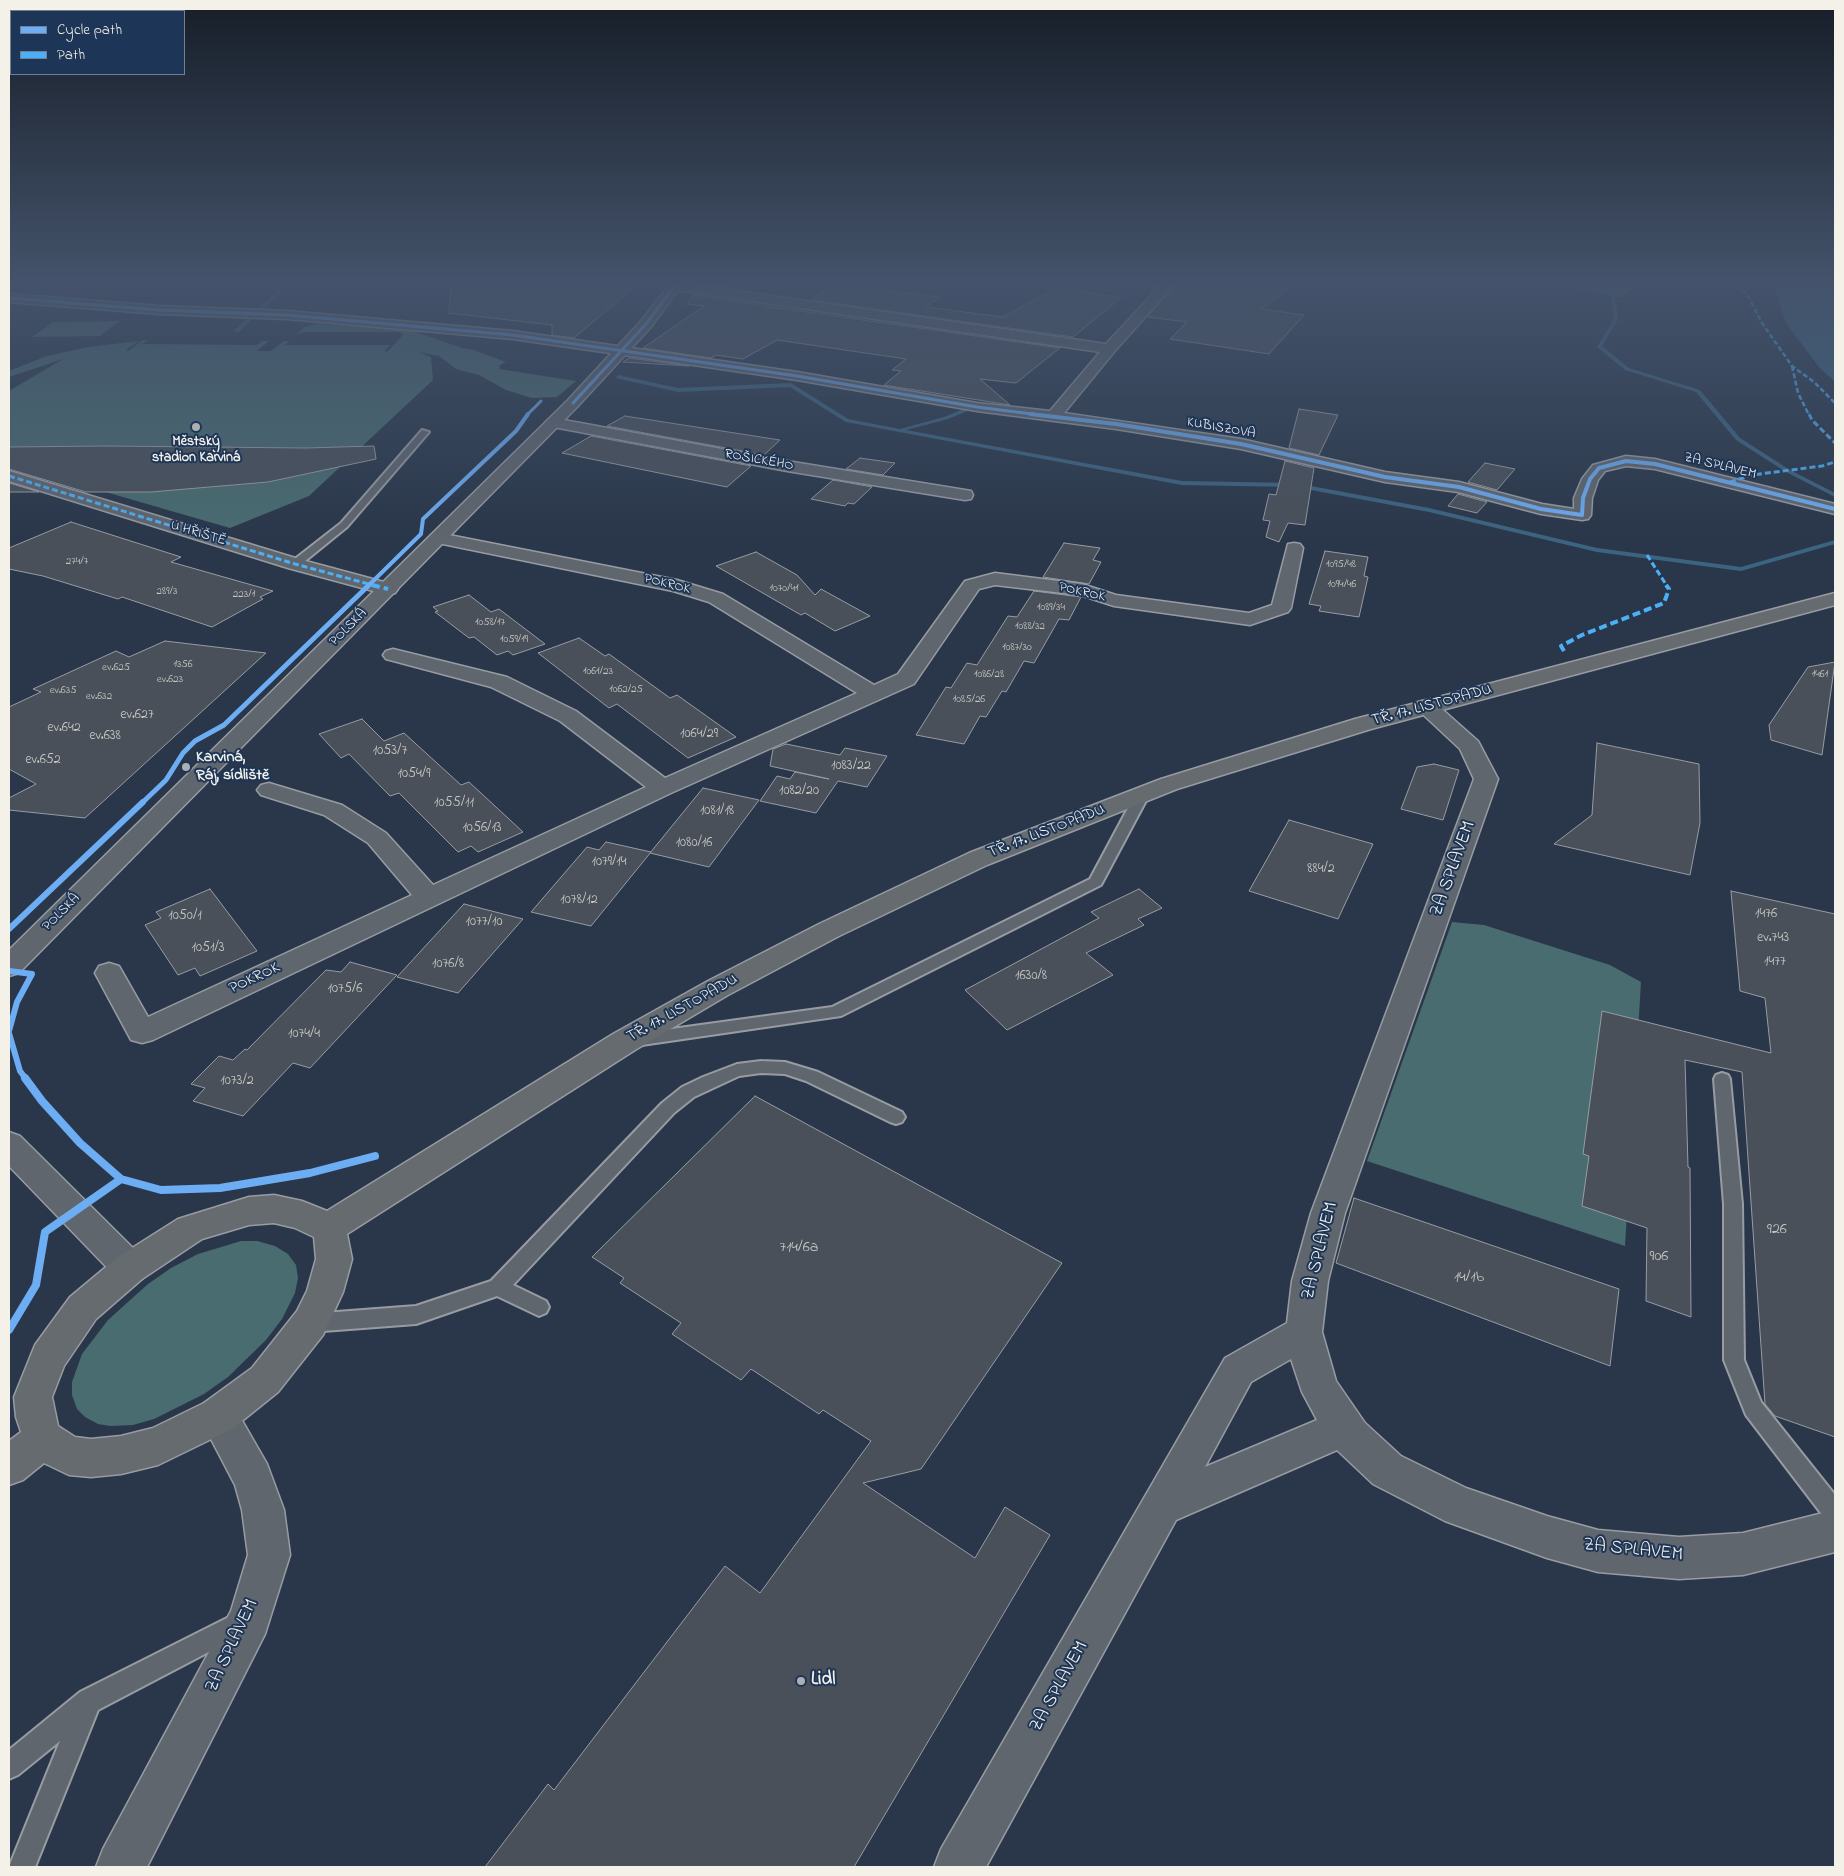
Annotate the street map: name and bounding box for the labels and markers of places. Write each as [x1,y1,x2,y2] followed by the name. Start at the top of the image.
[190,421,202,433] marker: Městský stadion Karviná
[152,435,240,468] place label: Městský stadion Karviná
[196,748,269,786] place label: Karviná, Ráj, sídliště
[180,761,192,773] marker: Karviná, Ráj, sídliště
[811,1670,835,1692] place label: Lidl
[795,1675,807,1687] marker: Lidl

